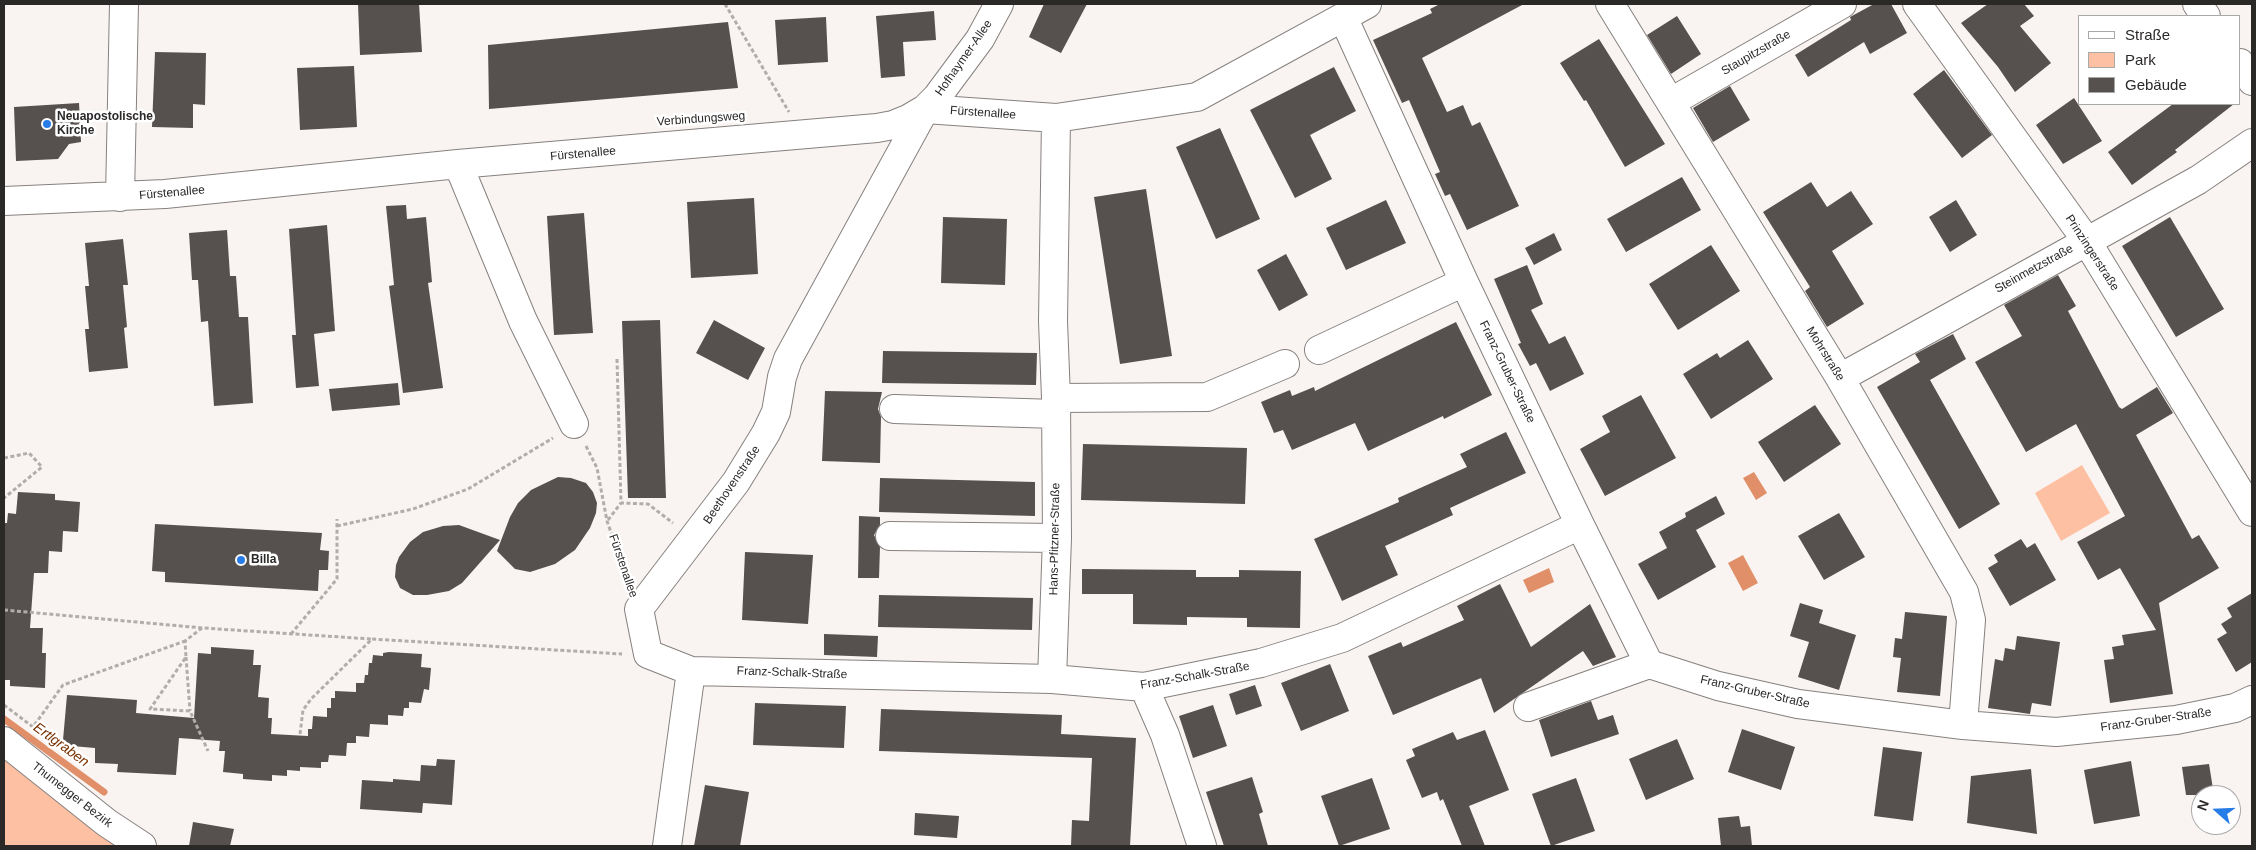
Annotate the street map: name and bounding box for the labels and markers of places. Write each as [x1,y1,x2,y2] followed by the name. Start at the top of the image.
[57,110,153,138] place label: Neuapostolische Kirche
[41,118,53,130] marker: Neuapostolische Kirche
[251,553,276,567] place label: Billa
[235,554,247,566] marker: Billa

